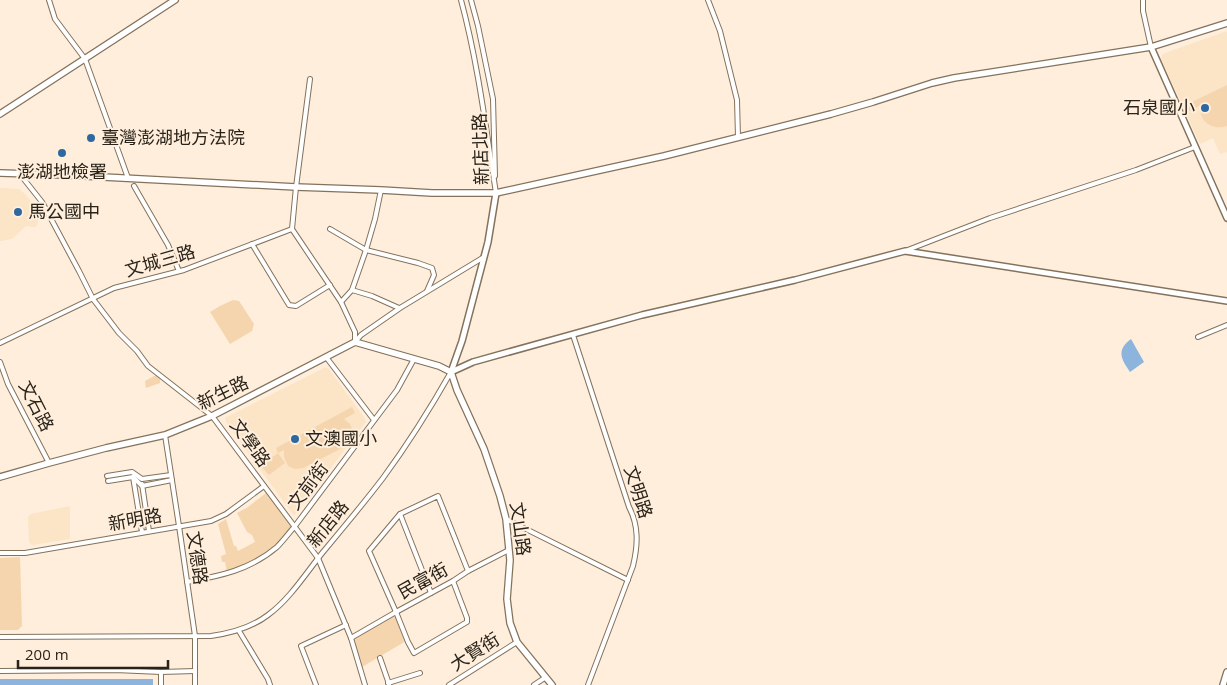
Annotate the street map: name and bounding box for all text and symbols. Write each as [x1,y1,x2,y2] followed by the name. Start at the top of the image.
[1123,95,1195,119] place label: 石泉國小
[1199,102,1211,114] marker: 石泉國小
[467,113,493,185] street label: 新店北路
[101,125,245,149] place label: 臺灣澎湖地方法院
[85,132,97,144] marker: 臺灣澎湖地方法院
[56,147,68,159] marker: 澎湖地檢署
[17,159,107,183] place label: 澎湖地檢署
[28,199,100,223] place label: 馬公國中
[12,206,24,218] marker: 馬公國中
[122,239,198,281] street label: 文城三路
[193,369,252,415] street label: 新生路
[14,376,60,435] street label: 文石路
[225,414,276,471] street label: 文學路
[305,426,377,450] place label: 文澳國小
[289,433,301,445] marker: 文澳國小
[281,457,333,514] street label: 文前街
[619,462,659,521] street label: 文明路
[301,495,354,552] street label: 新店路
[505,500,537,557] street label: 文山路
[106,503,163,536] street label: 新明路
[182,529,214,586] street label: 文德路
[393,557,452,604] street label: 民富街
[445,627,504,676] street label: 大賢街
[18,638,168,670] scale bar
[25,644,69,664] text: 200 m

